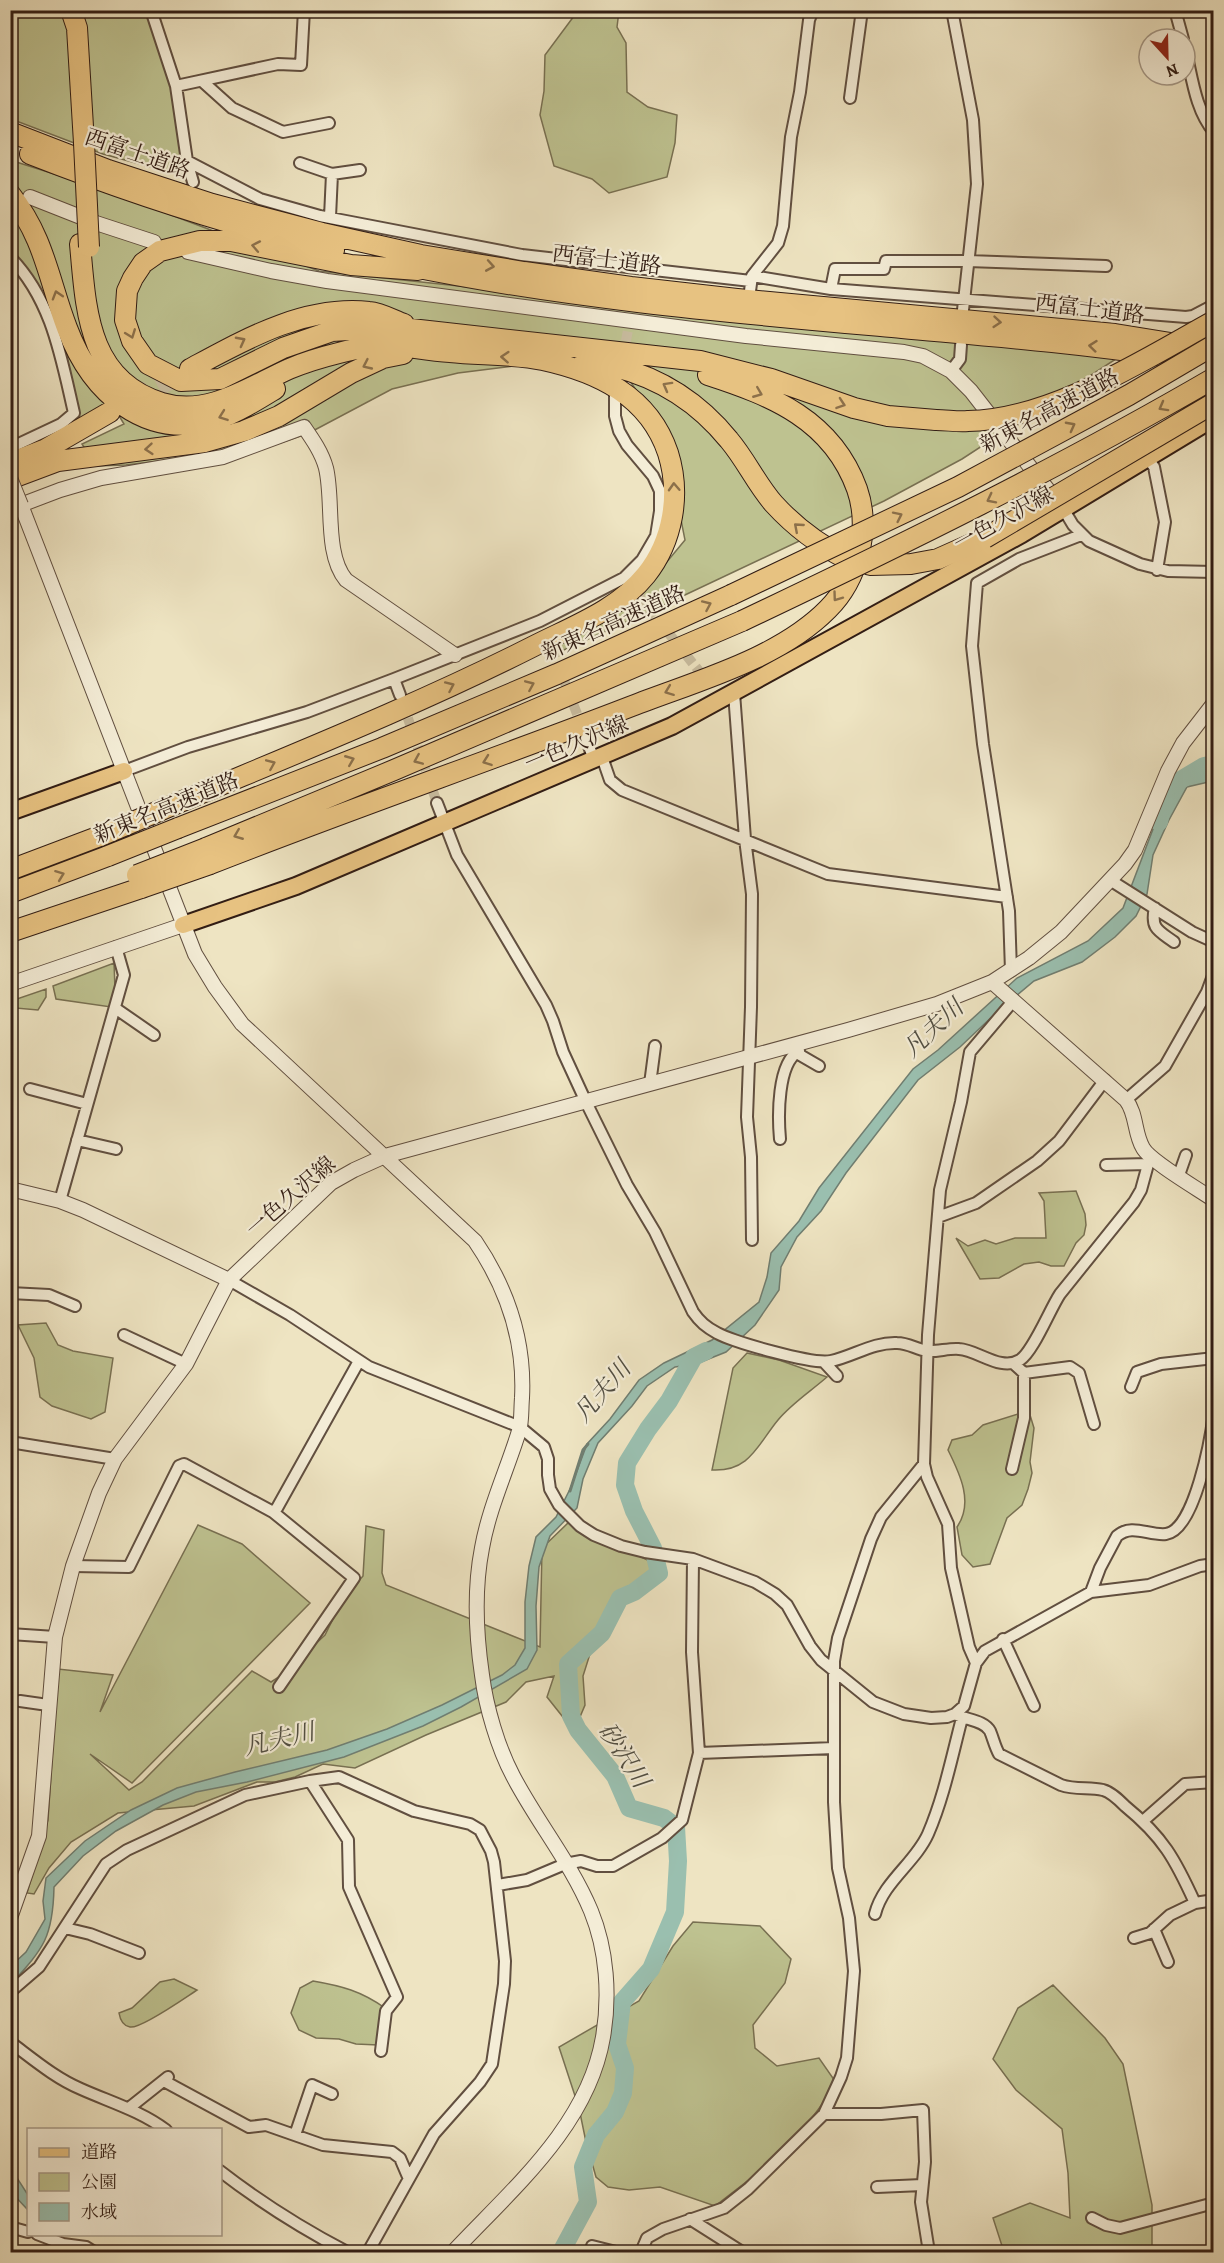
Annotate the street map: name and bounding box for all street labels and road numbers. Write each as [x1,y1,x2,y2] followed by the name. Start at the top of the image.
[81,122,195,186] street label: 西富士道路
[550,238,663,282] street label: 西富士道路
[1033,287,1146,331] street label: 西富士道路
[974,361,1125,460] street label: 新東名高速道路
[948,479,1059,559] street label: 一色久沢線
[537,578,690,668] street label: 新東名高速道路
[520,709,633,779] street label: 一色久沢線
[89,765,243,851] street label: 新東名高速道路
[239,1149,342,1244] street label: 一色久沢線

